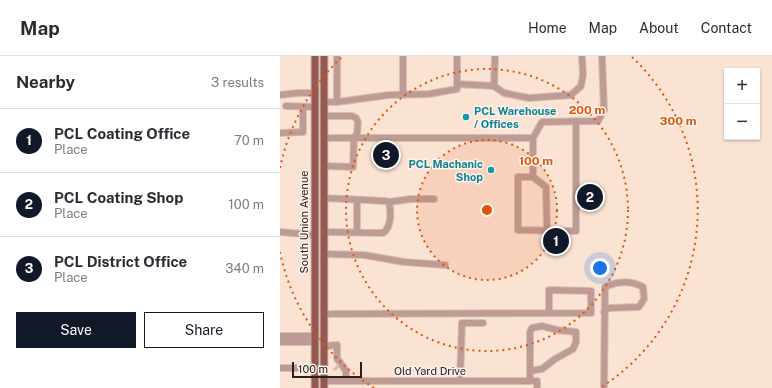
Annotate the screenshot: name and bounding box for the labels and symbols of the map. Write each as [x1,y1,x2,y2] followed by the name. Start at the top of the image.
[569,103,605,117] text: 200 m
[474,105,556,130] place label: PCL Warehouse / Offices
[461,112,471,122] marker: PCL Warehouse / Offices
[660,114,697,128] text: 300 m
[373,140,399,170] pin: 3
[519,154,553,168] text: 100 m
[409,158,483,183] place label: PCL Machanic Shop
[486,165,496,175] marker: PCL Machanic Shop
[298,170,310,274] street label: South Union Avenue
[577,182,603,212] pin: 2
[480,203,494,217] centre of rings
[543,226,569,256] pin: 1
[590,258,610,278] your location
[292,360,362,379] scale bar
[394,365,466,377] street label: Old Yard Drive

